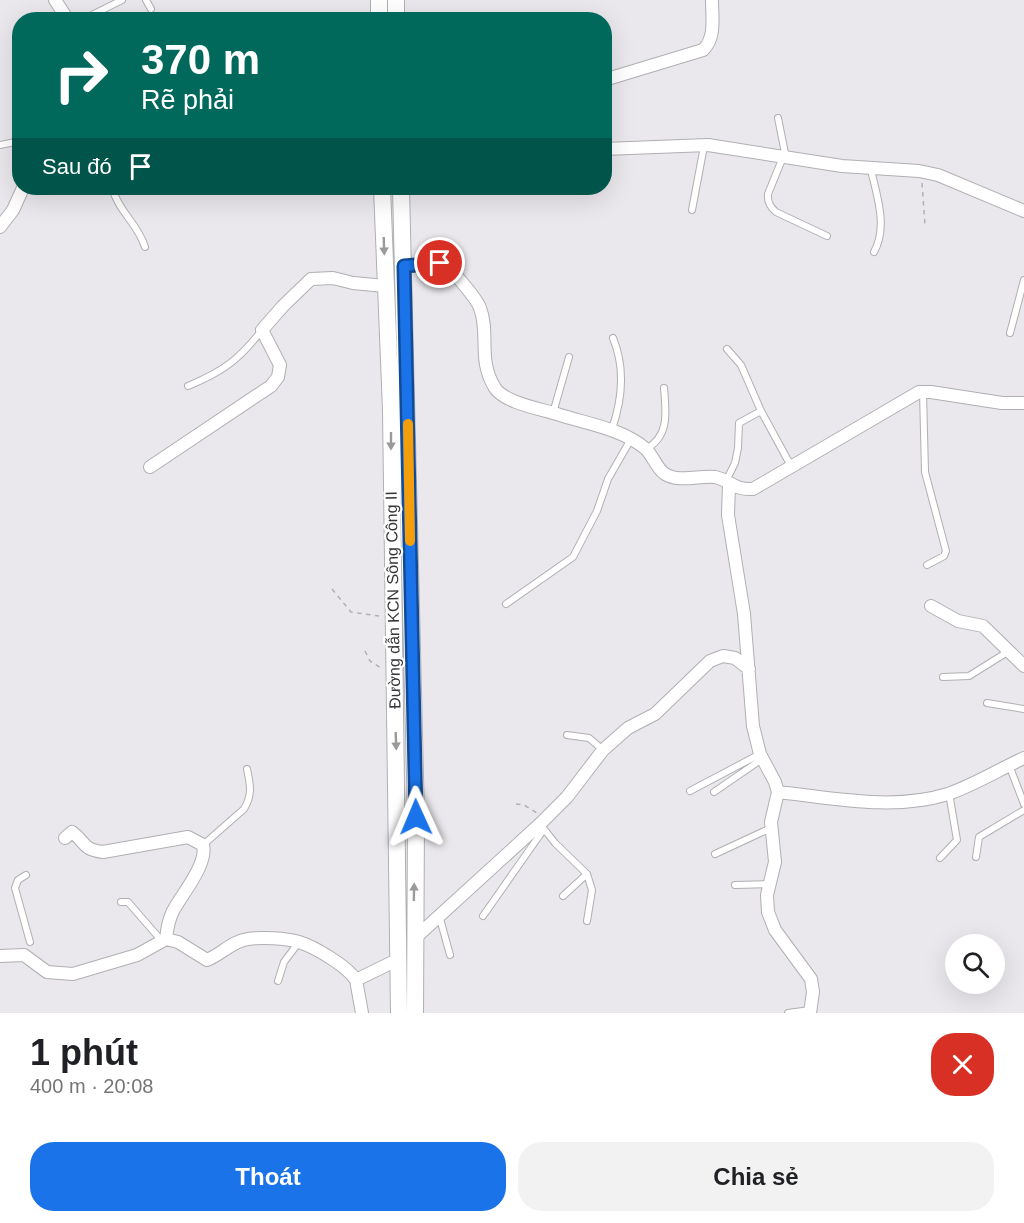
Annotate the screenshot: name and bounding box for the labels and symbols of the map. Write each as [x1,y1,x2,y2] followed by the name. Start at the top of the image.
[379,236,389,255] one-way arrow
[414,237,465,288] pin
[386,431,396,450] one-way arrow
[382,491,403,709] street label: Đường dẫn KCN Sông Công II
[392,731,401,750] one-way arrow
[384,785,448,849] position arrow
[410,882,419,901] one-way arrow

